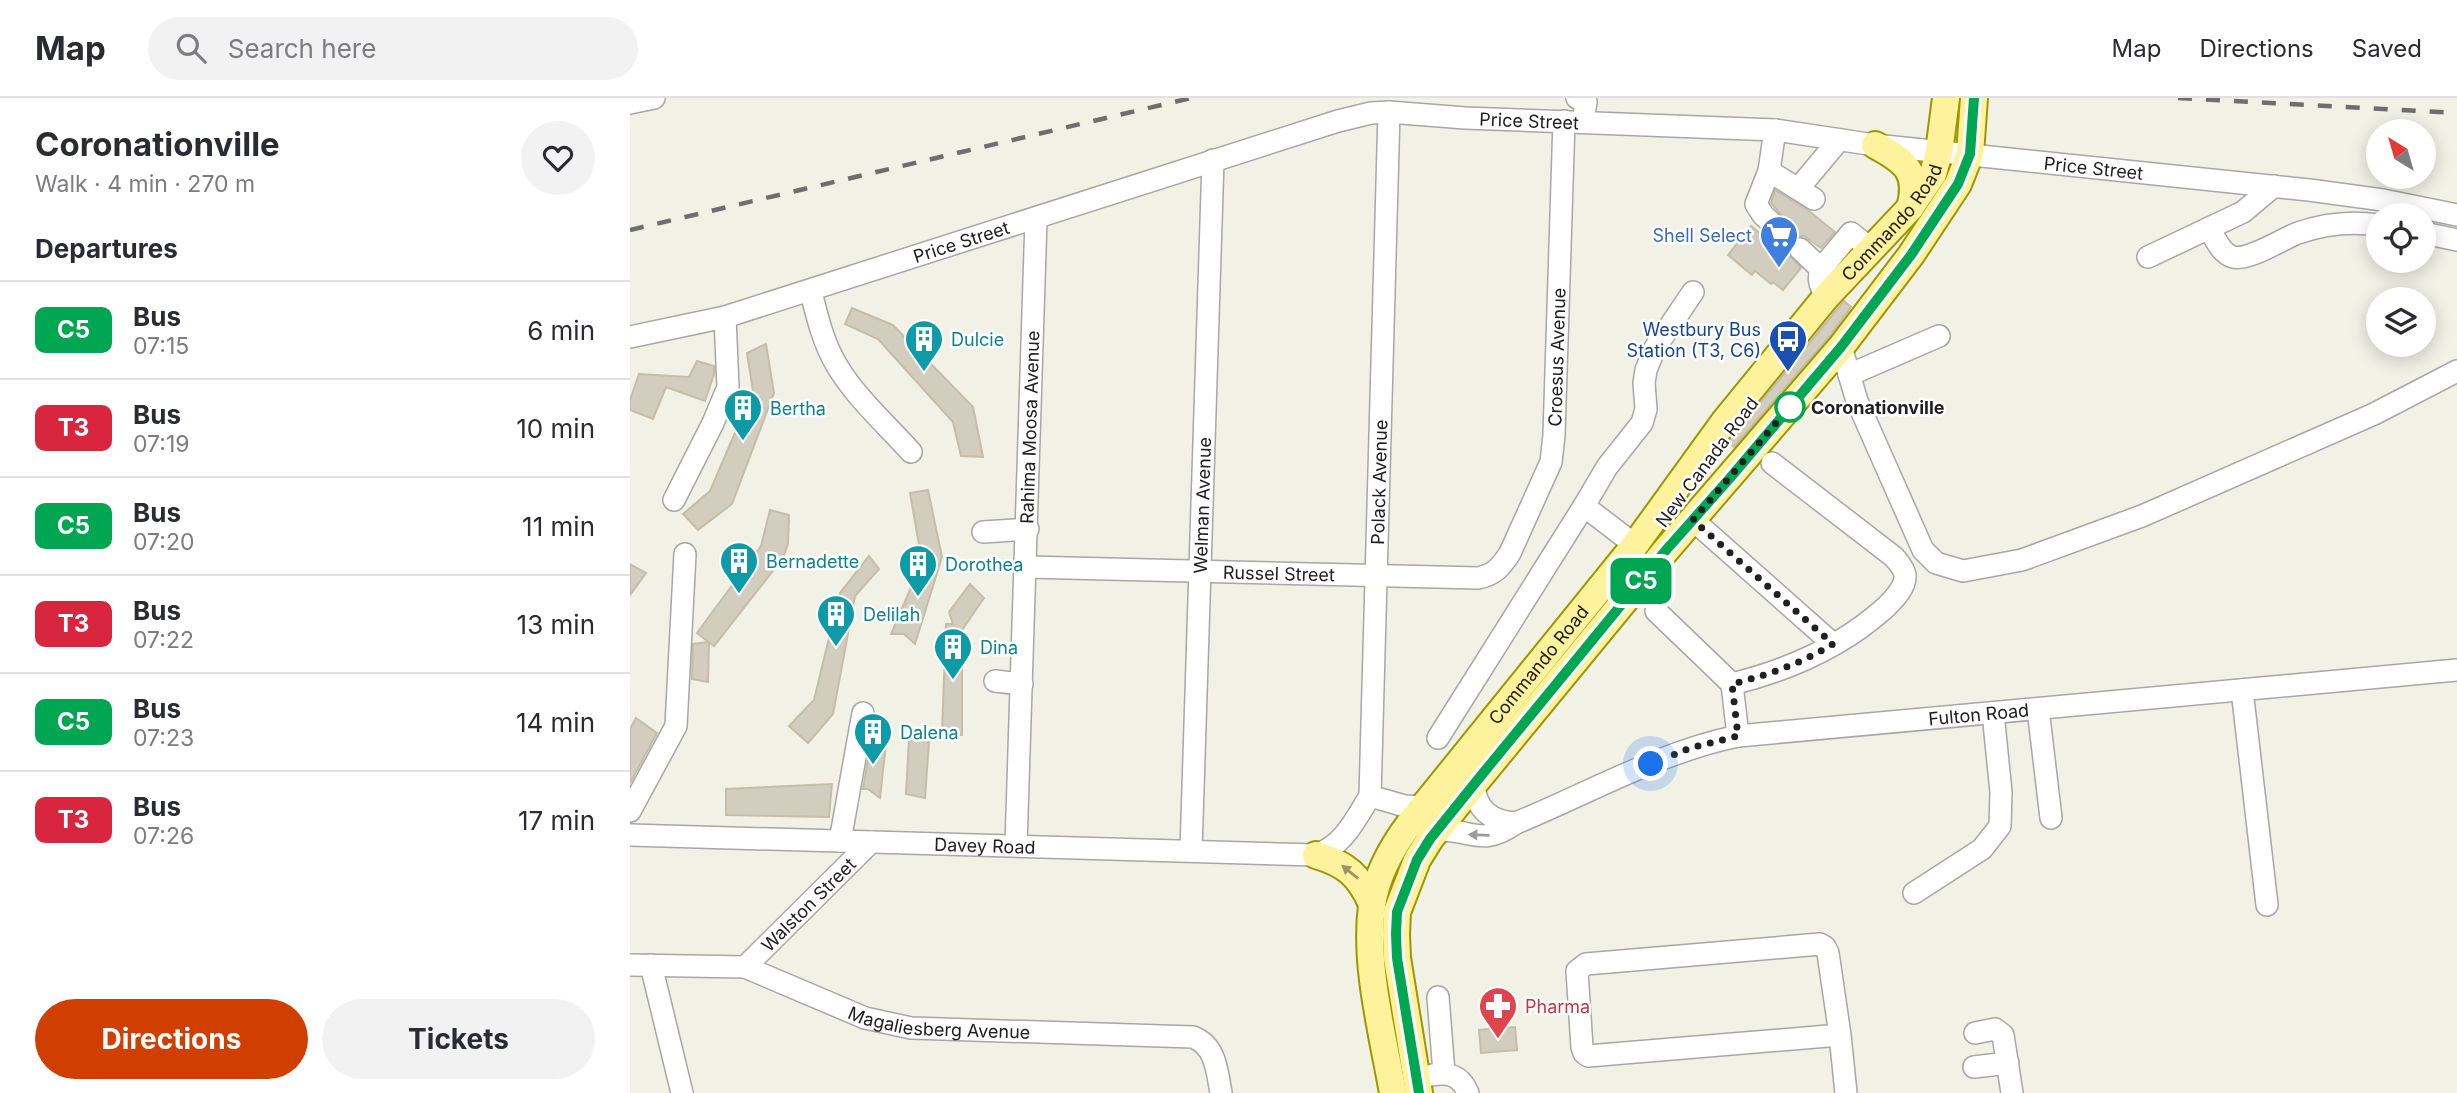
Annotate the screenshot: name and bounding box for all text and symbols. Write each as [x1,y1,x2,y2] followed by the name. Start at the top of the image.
[148,17,638,80] search box
[35,28,106,68] text: Map
[172,29,210,67] icon: search
[228,33,376,64] text: Search here
[2112,34,2161,63] text: Map
[2199,34,2314,63] text: Directions
[2352,34,2422,63] text: Saved
[1479,108,1579,133] street label: Price Street
[2366,119,2436,189] north arrow
[2366,119,2436,357] map controls
[521,121,595,195] button: heart
[35,124,280,164] text: Coronationville
[2043,152,2144,183] street label: Price Street
[1837,162,1946,285] street label: Commando Road
[35,170,255,198] text: Walk · 4 min · 270 m
[2366,203,2436,273] button: locate
[1758,214,1800,269] supermarket icon: Shell Select
[911,216,1012,267] street label: Price Street
[1652,225,1752,246] place label: Shell Select
[35,233,178,264] text: Departures
[1544,287,1569,427] street label: Croesus Avenue
[2366,287,2436,357] button: layers
[133,301,181,332] text: Bus
[57,315,90,344] text: C5
[527,315,595,346] text: 6 min
[903,318,945,373] building icon: Dulcie
[1767,318,1809,373] bus stop icon: Westbury Bus Station (T3, C6)
[1627,319,1761,361] place label: Westbury Bus Station (T3, C6)
[951,329,1004,350] place label: Dulcie
[1016,330,1043,524] street label: Rahima Moosa Avenue
[133,332,189,360] text: 07:15
[722,387,764,442] building icon: Bertha
[1775,392,1805,422] marker: Coronationville
[1651,393,1763,531] street label: New Canada Road
[1811,397,1945,418] place label: Coronationville
[770,398,826,419] place label: Bertha
[133,399,181,430] text: Bus
[58,413,89,442] text: T3
[516,413,595,444] text: 10 min
[1366,419,1391,545] street label: Polack Avenue
[133,430,190,458] text: 07:19
[1189,437,1215,574] street label: Welman Avenue
[133,497,181,528] text: Bus
[57,511,90,540] text: C5
[522,511,595,542] text: 11 min
[133,528,194,556] text: 07:20
[718,540,760,595] building icon: Bernadette
[897,543,939,598] building icon: Dorothea
[766,551,859,572] place label: Bernadette
[945,554,1023,575] place label: Dorothea
[1609,558,1672,604] line badge: C5
[1223,561,1335,585] street label: Russel Street
[1624,566,1658,595] text: C5
[815,593,857,648] building icon: Delilah
[133,595,181,626] text: Bus
[1484,601,1592,728] street label: Commando Road
[863,604,920,625] place label: Delilah
[58,609,89,638] text: T3
[517,609,595,640] text: 13 min
[133,626,194,654] text: 07:22
[932,626,974,681] building icon: Dina
[980,637,1018,658] place label: Dina
[133,693,181,724] text: Bus
[1927,699,2030,729] street label: Fulton Road
[57,707,90,736] text: C5
[516,707,595,738] text: 14 min
[852,711,894,766] building icon: Dalena
[900,722,959,743] place label: Dalena
[133,724,194,752] text: 07:23
[1633,746,1668,781] your location
[133,791,181,822] text: Bus
[58,805,89,834] text: T3
[518,805,595,836] text: 17 min
[133,822,194,850] text: 07:26
[1468,830,1490,841] one-way arrow
[934,833,1036,857] street label: Davey Road
[757,853,860,955] street label: Walston Street
[1342,865,1360,880] one-way arrow
[1477,985,1519,1040] pharmacy icon: Pharma
[1525,996,1590,1017] place label: Pharma
[35,999,308,1079] button: Directions
[322,999,595,1079] button: Tickets
[845,1002,1031,1042] street label: Magaliesberg Avenue

